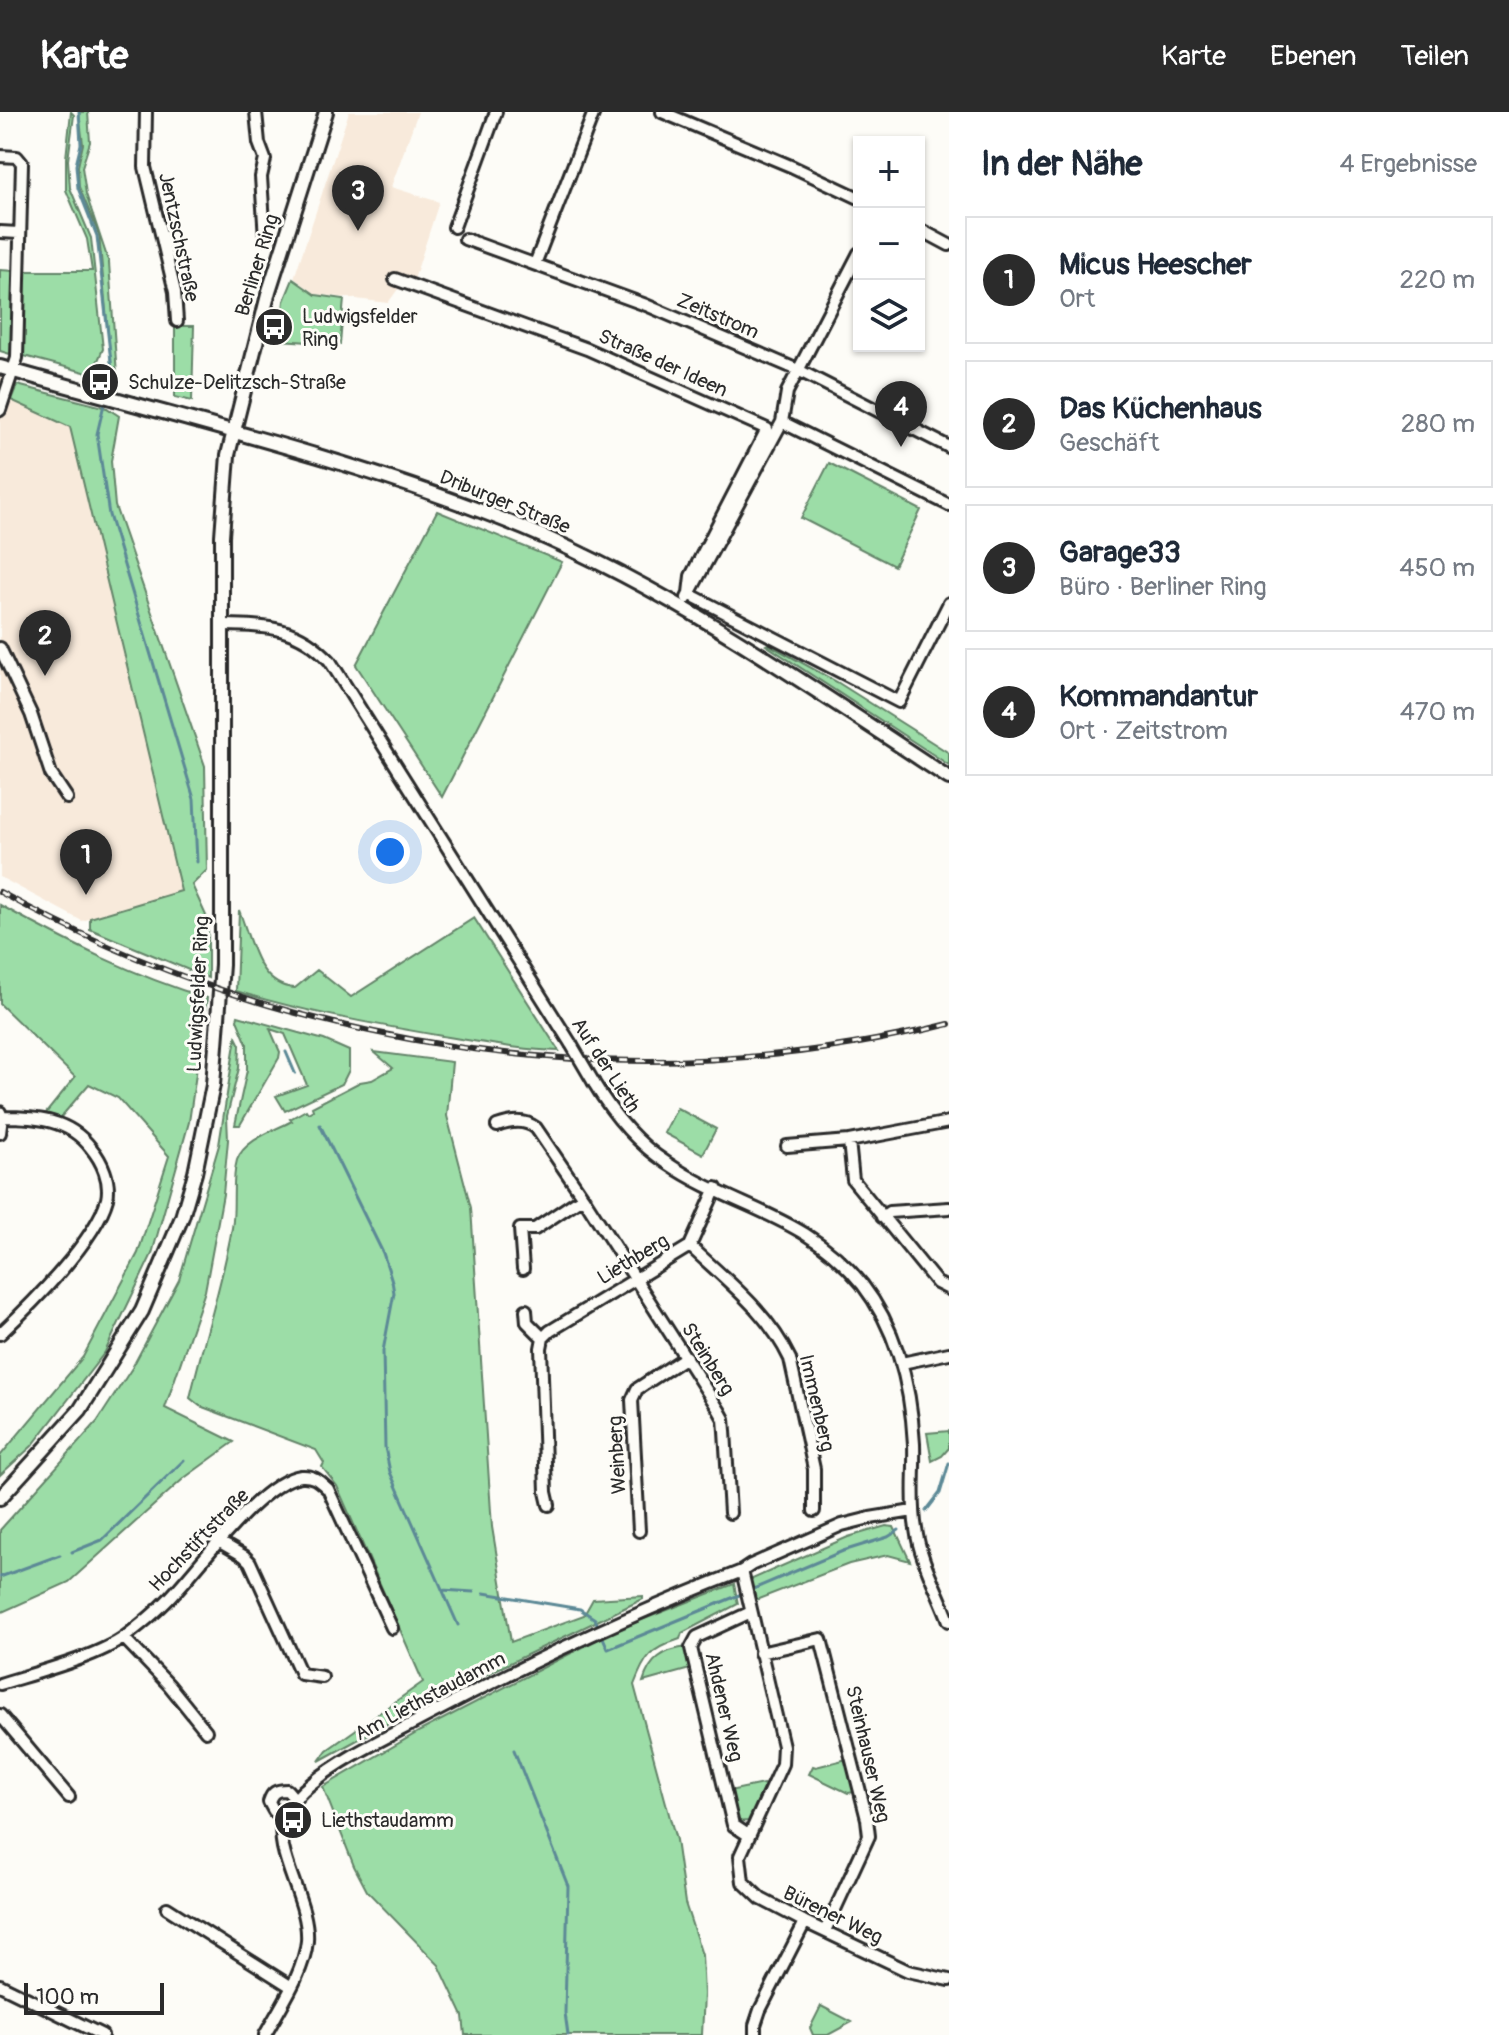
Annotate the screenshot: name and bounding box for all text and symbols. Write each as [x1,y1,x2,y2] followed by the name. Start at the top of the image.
[40,32,128,80] text: Karte
[1161,39,1226,74] text: Karte
[1270,39,1357,74] text: Ebenen
[1401,39,1469,74] text: Teilen
[853,136,925,352] map controls
[853,136,925,208] button: +
[981,143,1142,186] text: In der Nähe
[1339,148,1477,180] text: 4 Ergebnisse
[332,165,384,231] pin: 3
[153,170,205,304] street label: Jentzschstraße
[853,208,925,280] button: −
[230,211,284,319] street label: Berliner Ring
[1059,246,1252,283] text: Micus Heescher
[1004,264,1014,296] text: 1
[1399,264,1475,296] text: 220 m
[853,280,925,352] button: layers
[1059,283,1095,315] text: Ort
[673,288,763,344] street label: Zeitstrom
[302,304,418,352] place label: Ludwigsfelder Ring
[253,306,295,348] bus stop icon: Ludwigsfelder Ring
[594,323,732,403] street label: Straße der Ideen
[79,361,121,403] bus stop icon: Schulze-Delitzsch-Straße
[128,370,346,395] place label: Schulze-Delitzsch-Straße
[875,381,927,447] pin: 4
[1059,390,1262,427] text: Das Küchenhaus
[1002,408,1016,440] text: 2
[1401,408,1475,440] text: 280 m
[1059,427,1160,459] text: Geschäft
[436,464,574,540] street label: Driburger Straße
[1059,534,1181,571] text: Garage33
[1002,552,1016,584] text: 3
[1399,552,1475,584] text: 450 m
[1059,571,1267,603] text: Büro · Berliner Ring
[19,610,71,676] pin: 2
[1059,678,1258,715] text: Kommandantur
[1001,696,1017,728] text: 4
[1400,696,1475,728] text: 470 m
[1059,715,1228,747] text: Ort · Zeitstrom
[60,829,112,895] pin: 1
[370,832,410,872] your location
[181,915,215,1073] street label: Ludwigsfelder Ring
[566,1013,646,1117] street label: Auf der Lieth
[593,1228,673,1290] street label: Liethberg
[676,1318,740,1400] street label: Steinberg
[794,1352,840,1454] street label: Immenberg
[602,1415,632,1495] street label: Weinberg
[144,1483,255,1597] street label: Hochstiftstraße
[350,1646,510,1746] street label: Am Liethstaudamm
[699,1650,749,1764] street label: Ahdener Weg
[840,1683,896,1825] street label: Steinhauser Weg
[272,1799,314,1841] bus stop icon: Liethstaudamm
[321,1808,454,1833] place label: Liethstaudamm
[779,1880,887,1950] street label: Bürener Weg
[24,1979,164,2015] scale bar
[36,1983,99,2011] text: 100 m

